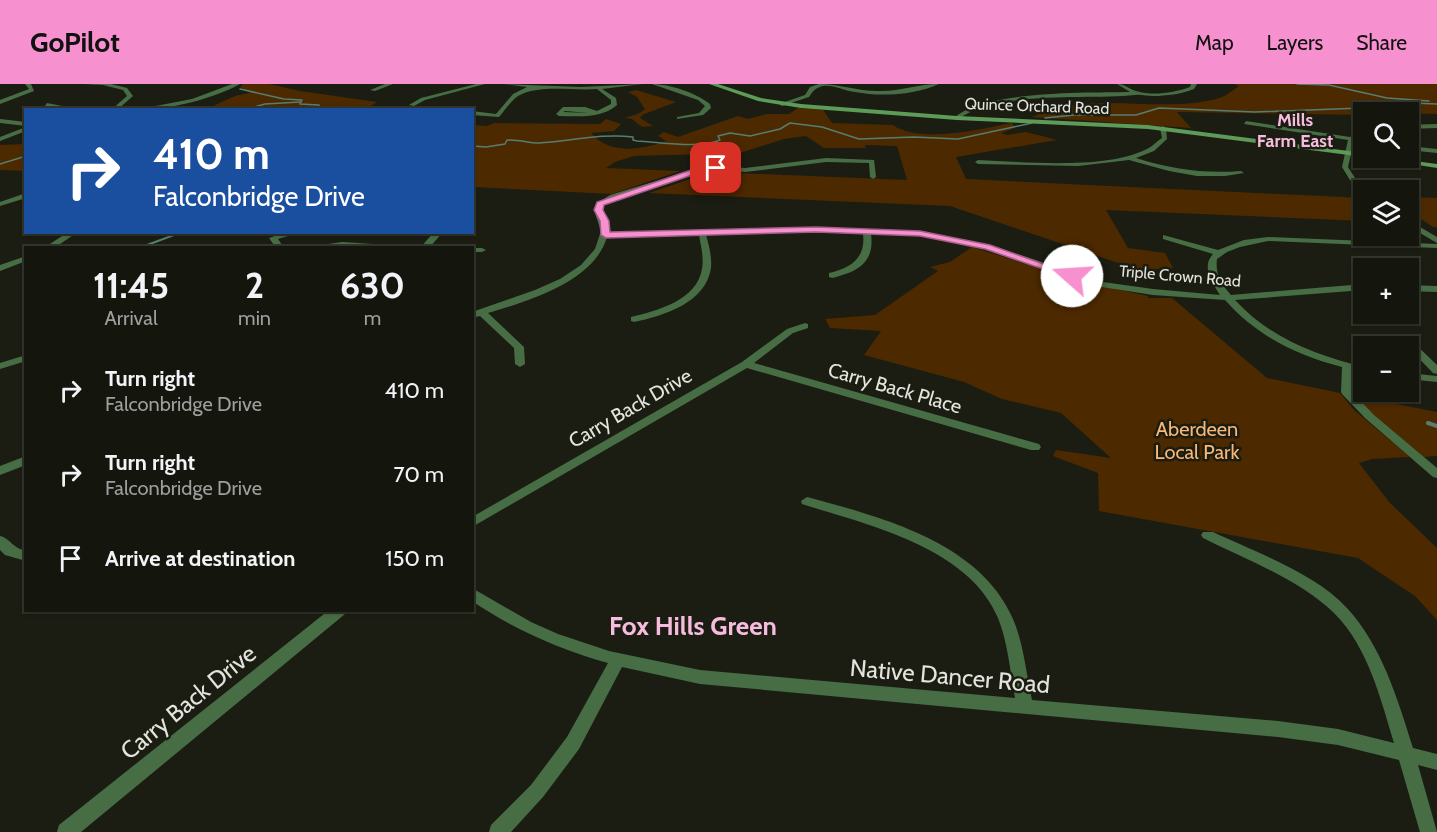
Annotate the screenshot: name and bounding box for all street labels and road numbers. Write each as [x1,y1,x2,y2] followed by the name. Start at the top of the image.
[964,94,1110,118] street label: Quince Orchard Road
[1118,261,1242,291] street label: Triple Crown Road
[825,357,965,419] street label: Carry Back Place
[564,363,696,453] street label: Carry Back Drive
[114,639,262,765] street label: Carry Back Drive
[849,653,1051,699] street label: Native Dancer Road

